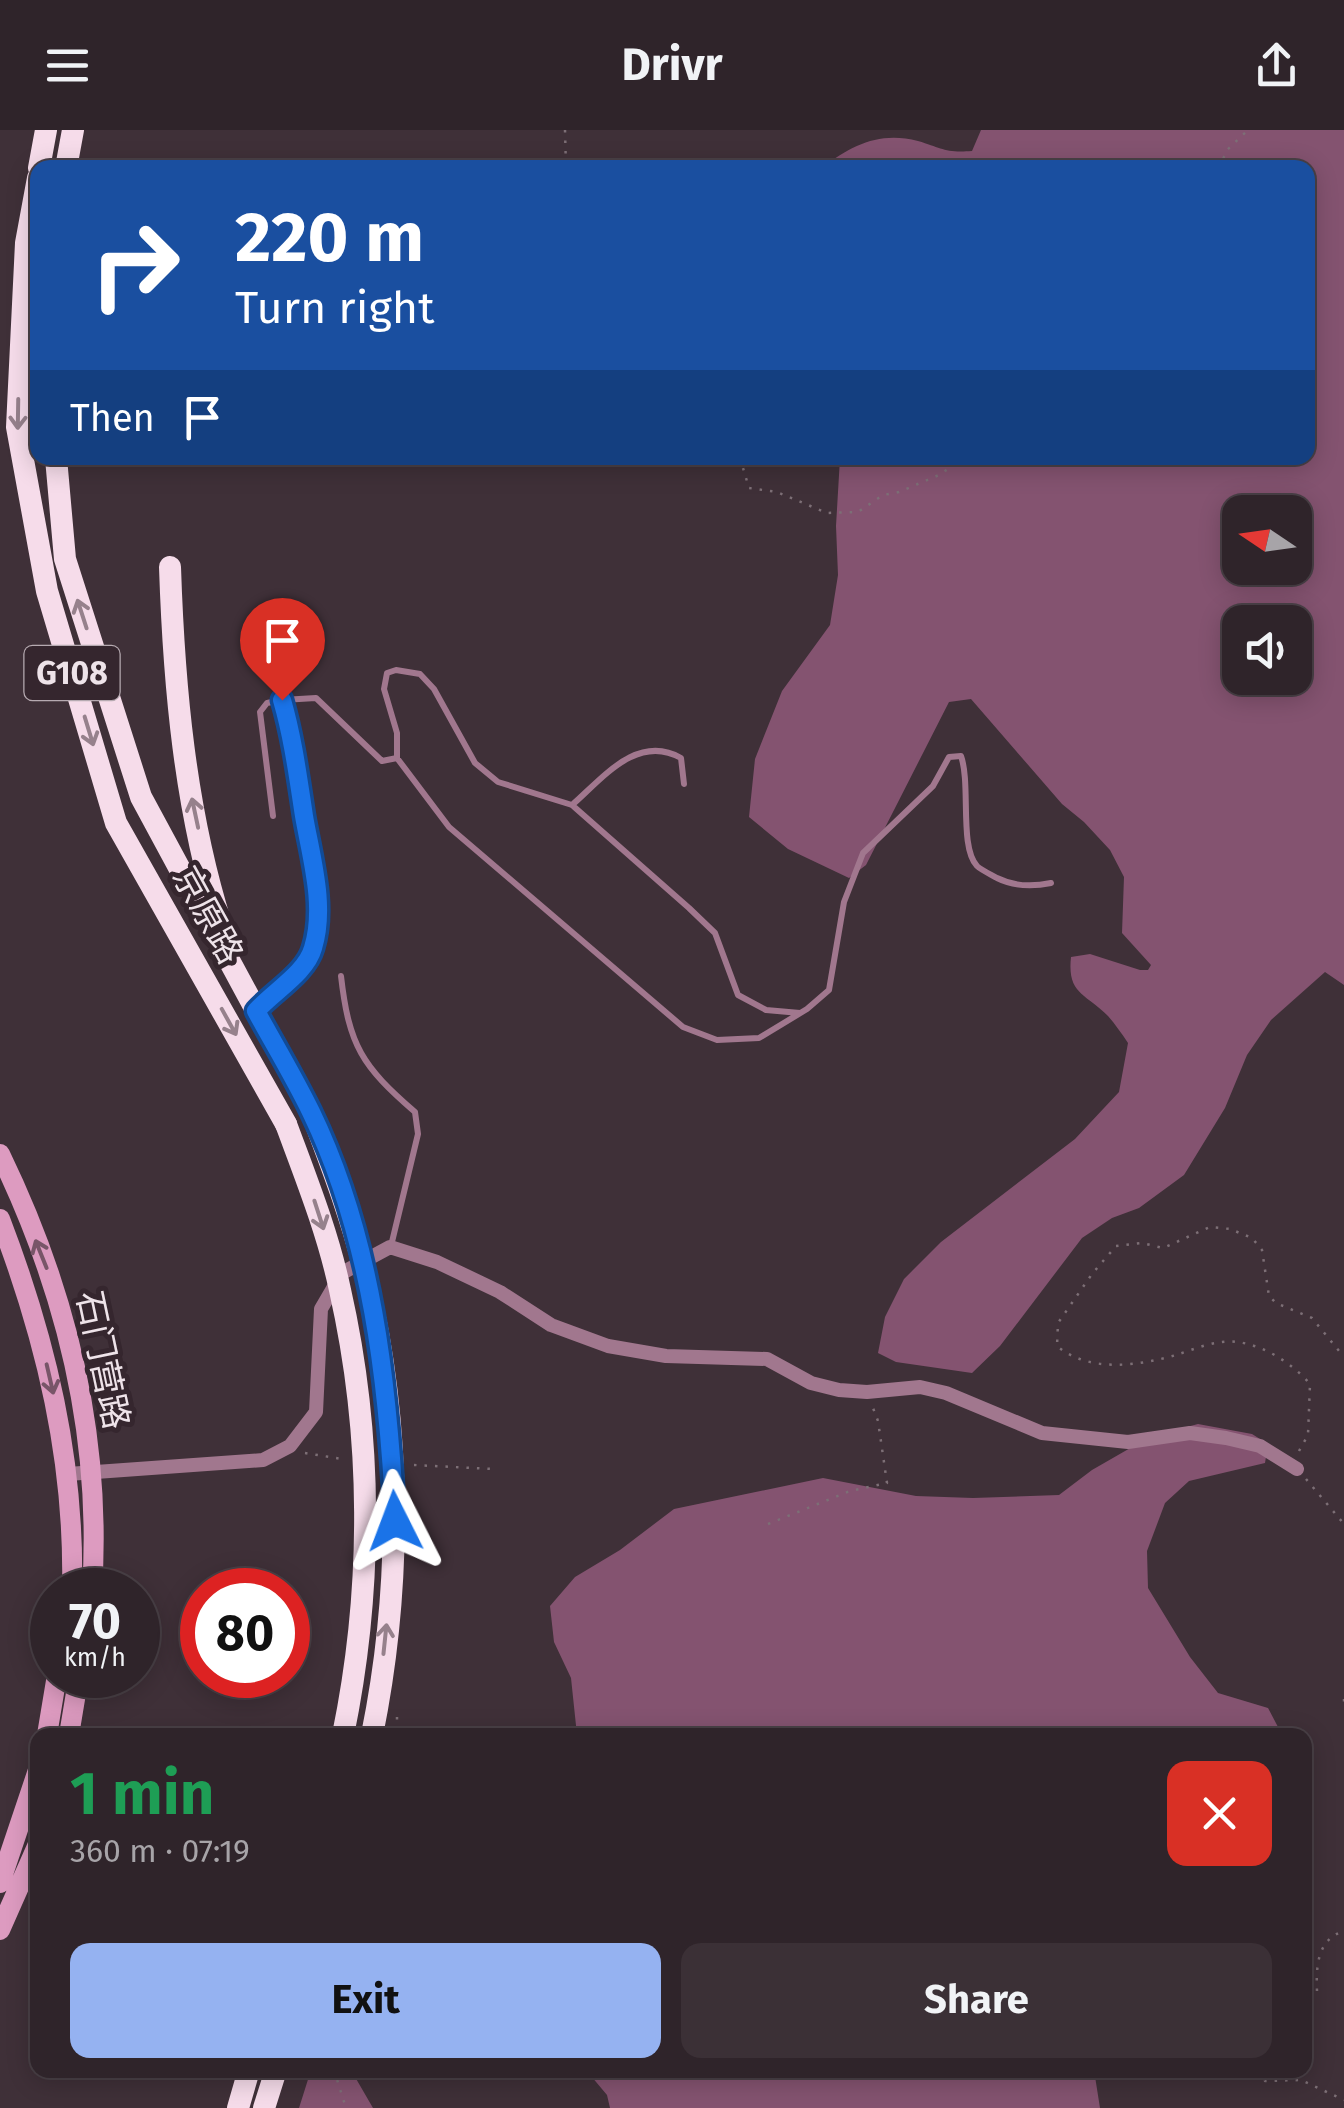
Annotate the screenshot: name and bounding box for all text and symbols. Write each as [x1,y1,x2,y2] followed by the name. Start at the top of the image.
[40,38,95,93] icon: menu
[621,38,723,92] text: Drivr
[1249,38,1304,93] icon: share
[235,196,424,280] text: 220 m
[70,200,200,330] icon: right
[235,281,434,335] text: Turn right
[175,390,230,445] icon: arrive
[70,395,155,441] text: Then
[9,398,28,430] one-way arrow
[1222,495,1312,585] north arrow
[1222,495,1312,695] map controls
[240,598,325,701] pin
[72,599,90,630] one-way arrow
[1222,605,1312,695] button: sound
[255,613,310,668] icon: arrive
[24,646,120,700] road number: G108
[81,714,99,746] one-way arrow
[184,798,203,830] one-way arrow
[164,859,252,971] street label: 京原路
[219,1007,239,1036] one-way arrow
[312,1199,330,1231] one-way arrow
[31,1240,49,1270] one-way arrow
[68,1287,138,1433] street label: 石门营路
[42,1362,60,1394] one-way arrow
[343,1469,447,1573] position arrow
[180,1568,310,1698] speed limit sign: 80
[69,1591,121,1651] text: 70
[376,1623,395,1655] one-way arrow
[64,1643,126,1673] text: km/h
[70,1758,214,1830] text: 1 min
[1167,1761,1272,1866] button: close
[70,1832,250,1870] text: 360 m · 07:19
[70,1943,661,2058] button: Exit
[681,1943,1272,2058] button: Share

